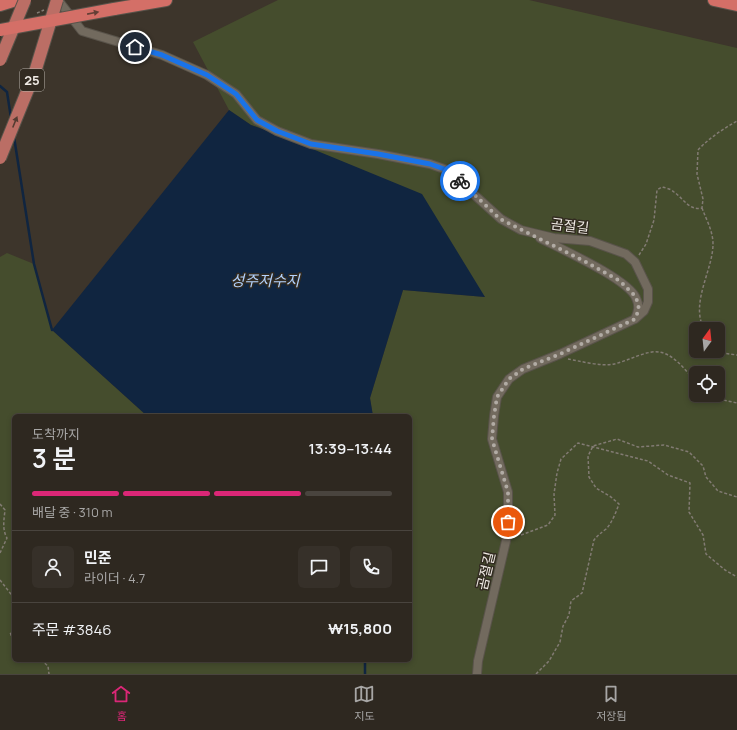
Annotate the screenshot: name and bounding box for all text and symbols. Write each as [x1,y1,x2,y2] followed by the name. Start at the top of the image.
[87,9,100,15] one-way arrow
[118,30,152,64] pin
[124,36,146,58] icon: home
[20,69,44,91] road number: 25
[12,115,18,127] one-way arrow
[440,161,480,201] courier
[449,170,471,192] icon: bike
[550,214,590,237] street label: 곰절길
[230,270,301,291] water label: 성주저수지
[689,322,725,358] north arrow
[689,322,725,402] map controls
[689,366,725,402] button: locate
[32,425,80,443] text: 도착까지
[308,438,392,459] text: 13:39–13:44
[32,440,76,476] text: 3 분
[32,503,112,521] text: 배달 중 · 310 m
[491,505,525,539] pin
[497,511,519,533] icon: bag
[32,546,74,588] button: person
[298,546,340,588] button: chat
[350,546,392,588] button: phone
[84,547,112,568] text: 민준
[472,550,499,592] street label: 곰절길
[84,569,145,587] text: 라이더 · 4.7
[328,618,392,639] text: ₩15,800
[32,619,112,640] text: 주문 #3846
[110,683,132,723] tab: 홈
[353,683,375,723] tab: 지도
[596,683,627,723] tab: 저장됨

